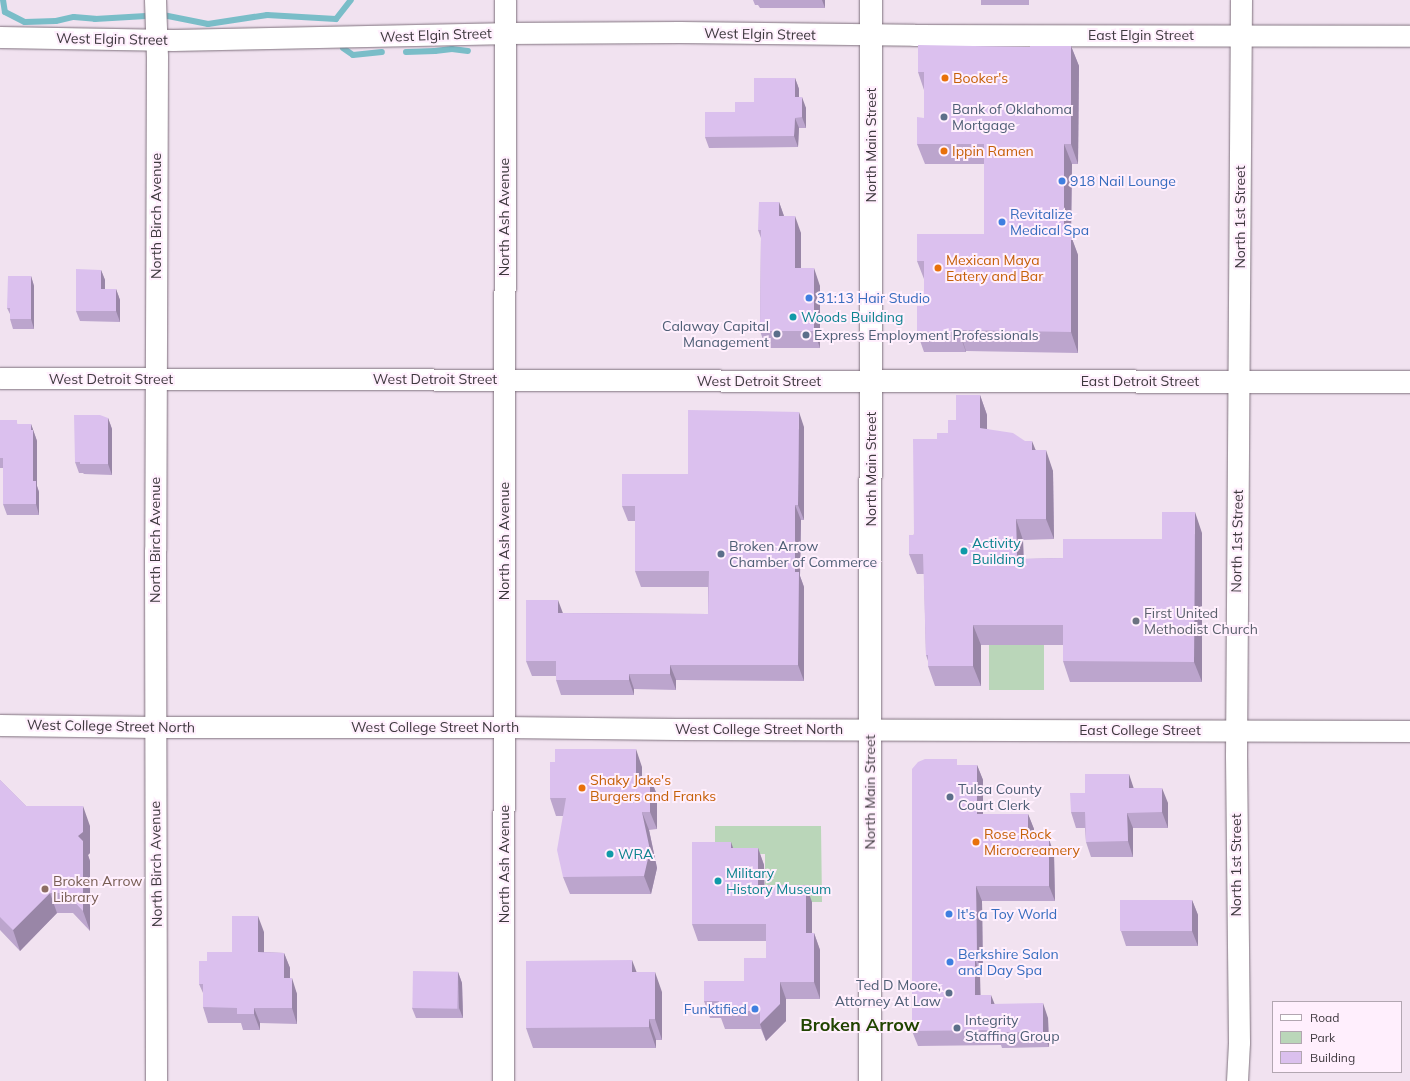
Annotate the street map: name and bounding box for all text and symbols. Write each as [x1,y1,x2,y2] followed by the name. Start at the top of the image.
[380,25,492,45] street label: West Elgin Street
[704,25,816,43] street label: West Elgin Street
[1088,27,1194,43] street label: East Elgin Street
[56,30,168,48] street label: West Elgin Street
[953,70,1008,86] place label: Booker's
[940,73,950,83] marker: Booker's
[863,88,879,202] street label: North Main Street
[952,101,1072,134] place label: Bank of Oklahoma Mortgage
[939,112,949,122] marker: Bank of Oklahoma Mortgage
[952,143,1034,159] place label: Ippin Ramen
[939,146,949,156] marker: Ippin Ramen
[148,153,164,279] street label: North Birch Avenue
[496,158,512,276] street label: North Ash Avenue
[1232,165,1248,269] street label: North 1st Street
[1070,173,1176,189] place label: 918 Nail Lounge
[1057,176,1067,186] marker: 918 Nail Lounge
[1010,206,1089,238] place label: Revitalize Medical Spa
[997,217,1007,227] marker: Revitalize Medical Spa
[946,252,1043,284] place label: Mexican Maya Eatery and Bar
[933,263,943,273] marker: Mexican Maya Eatery and Bar
[817,290,930,306] place label: 31:13 Hair Studio
[804,293,814,303] marker: 31:13 Hair Studio
[801,309,903,325] place label: Woods Building
[788,312,798,322] marker: Woods Building
[662,318,769,350] place label: Calaway Capital Management
[814,327,1039,343] place label: Express Employment Professionals
[772,329,782,339] marker: Calaway Capital Management
[801,330,811,340] marker: Express Employment Professionals
[49,371,173,387] street label: West Detroit Street
[373,371,497,387] street label: West Detroit Street
[697,373,821,389] street label: West Detroit Street
[1081,373,1199,389] street label: East Detroit Street
[863,412,879,526] street label: North Main Street
[147,477,163,603] street label: North Birch Avenue
[496,482,512,600] street label: North Ash Avenue
[1228,489,1246,593] street label: North 1st Street
[972,535,1025,568] place label: Activity Building
[729,538,877,570] place label: Broken Arrow Chamber of Commerce
[959,546,969,556] marker: Activity Building
[716,549,726,559] marker: Broken Arrow Chamber of Commerce
[1144,605,1258,638] place label: First United Methodist Church
[1131,616,1141,626] marker: First United Methodist Church
[27,716,195,736] street label: West College Street North
[351,719,519,735] street label: West College Street North
[675,721,843,737] street label: West College Street North
[1079,722,1201,738] street label: East College Street
[862,735,878,849] street label: North Main Street
[590,772,716,804] place label: Shaky Jake's Burgers and Franks
[958,781,1042,814] place label: Tulsa County Court Clerk
[577,783,587,793] marker: Shaky Jake's Burgers and Franks
[945,792,955,802] marker: Tulsa County Court Clerk
[147,801,165,927] street label: North Birch Avenue
[496,805,512,923] street label: North Ash Avenue
[1228,813,1244,917] street label: North 1st Street
[984,826,1080,858] place label: Rose Rock Microcreamery
[971,837,981,847] marker: Rose Rock Microcreamery
[618,846,653,862] place label: WRA
[605,849,615,859] marker: WRA
[726,865,831,898] place label: Military History Museum
[53,873,142,906] place label: Broken Arrow Library
[713,876,723,886] marker: Military History Museum
[40,884,50,894] marker: Broken Arrow Library
[957,906,1057,922] place label: It's a Toy World
[944,909,954,919] marker: It's a Toy World
[958,946,1059,978] place label: Berkshire Salon and Day Spa
[945,957,955,967] marker: Berkshire Salon and Day Spa
[835,977,941,1010] place label: Ted D Moore, Attorney At Law
[944,988,954,998] marker: Ted D Moore, Attorney At Law
[684,1001,747,1017] place label: Funktified
[1272,1001,1402,1073] legend
[750,1004,760,1014] marker: Funktified
[1310,1010,1339,1025] text: Road
[965,1012,1060,1044] place label: Integrity Staffing Group
[800,1014,920,1036] district label: Broken Arrow
[952,1023,962,1033] marker: Integrity Staffing Group
[1310,1030,1335,1045] text: Park
[1310,1050,1355,1065] text: Building

